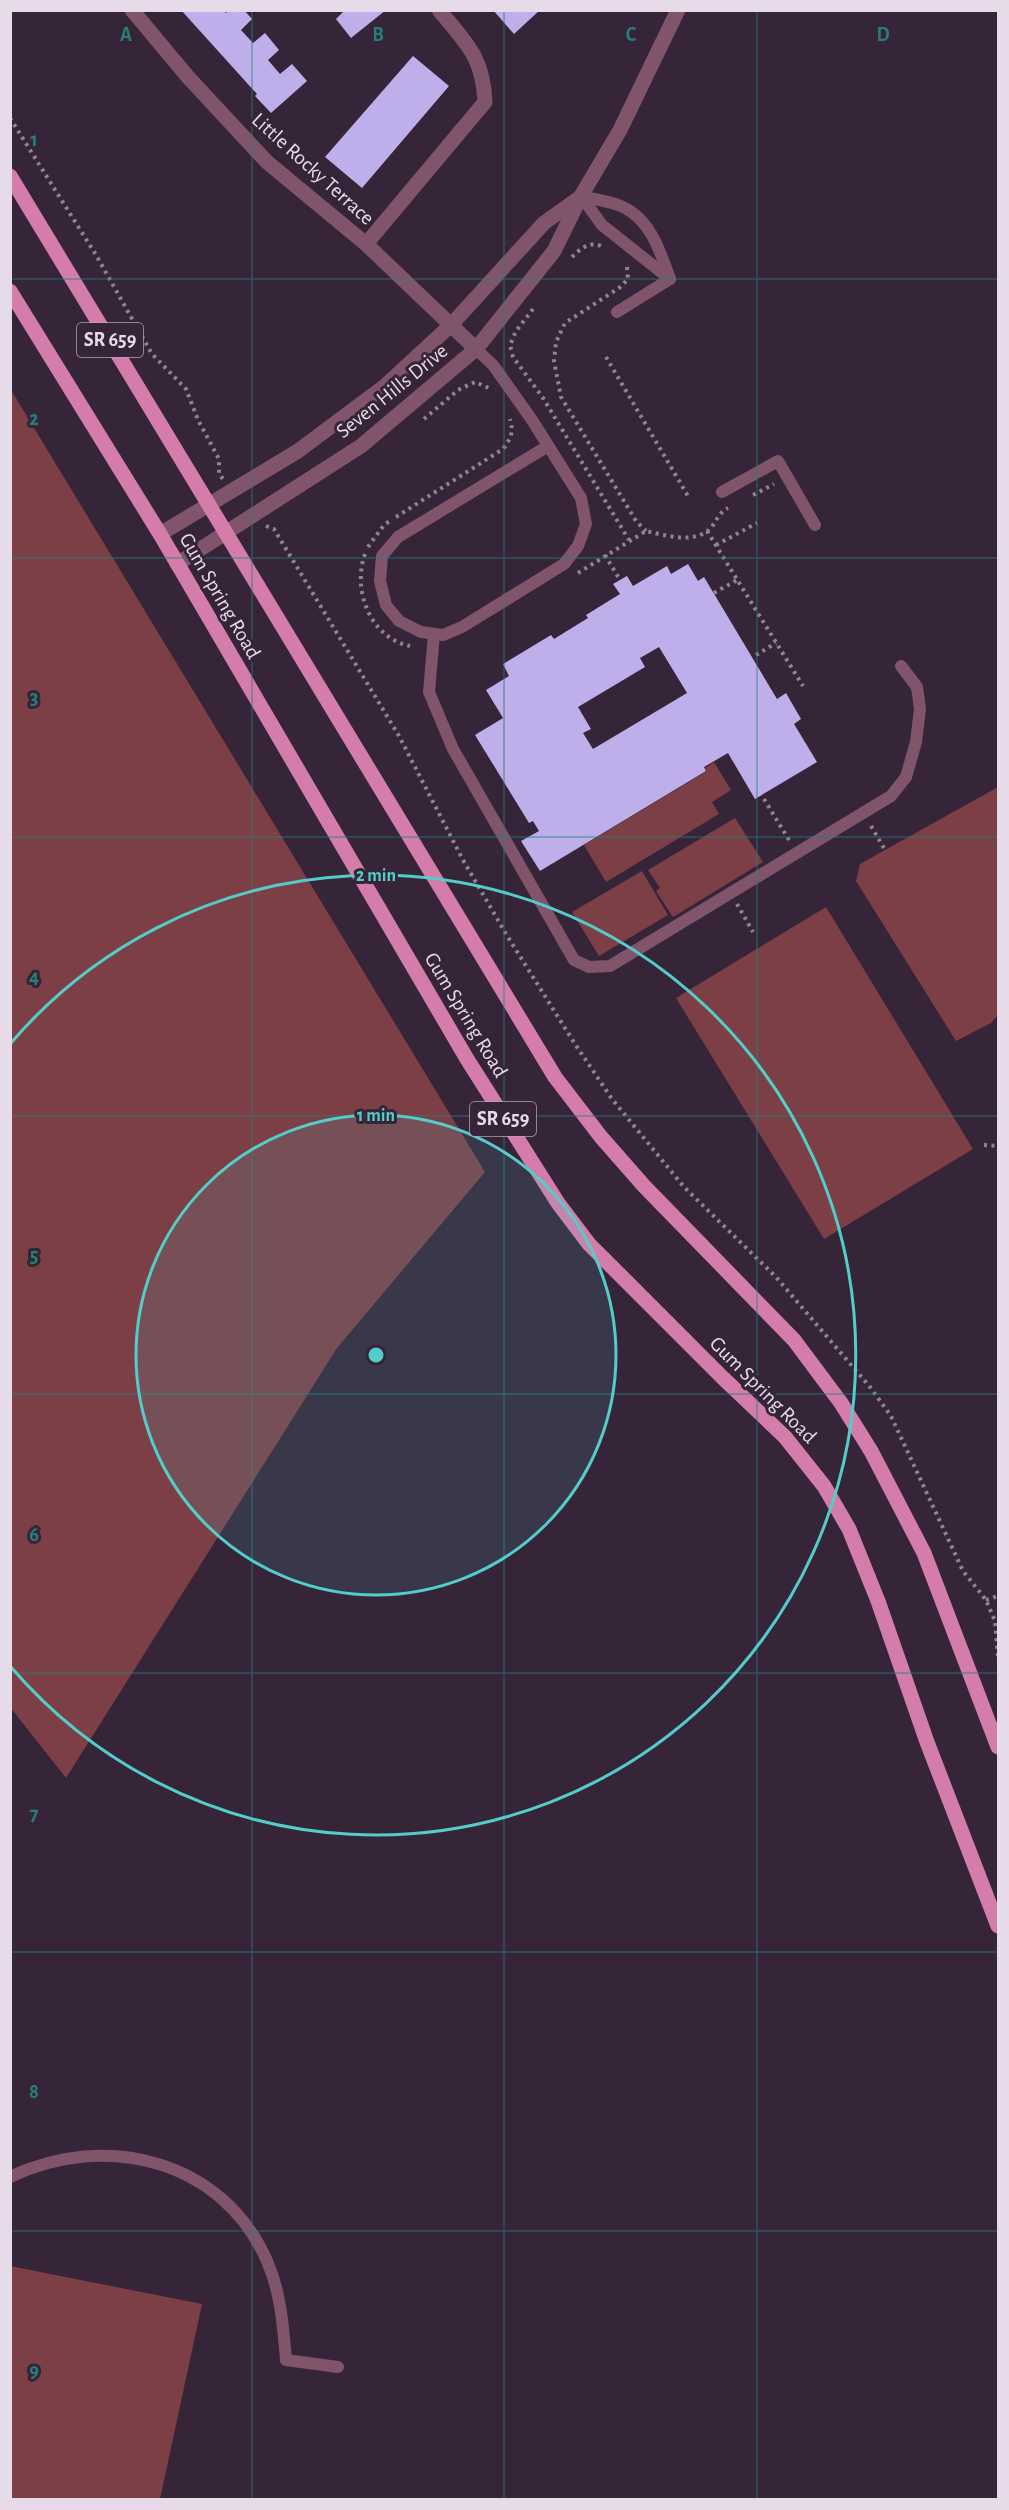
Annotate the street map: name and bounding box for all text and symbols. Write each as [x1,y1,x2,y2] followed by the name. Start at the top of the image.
[120,25,132,45] text: A
[372,25,384,45] text: B
[626,25,637,45] text: C
[876,25,890,45] text: D
[248,109,378,229] street label: Little Rocky Terrace
[30,130,38,150] text: 1
[77,323,143,357] road number: SR 659
[332,340,452,442] street label: Seven Hills Drive
[29,409,39,429] text: 2
[176,529,265,663] street label: Gum Spring Road
[30,688,38,708] text: 3
[356,867,396,885] text: 2 min
[421,949,512,1081] street label: Gum Spring Road
[29,967,39,987] text: 4
[470,1102,536,1136] road number: SR 659
[357,1107,395,1125] text: 1 min
[30,1246,38,1266] text: 5
[706,1333,821,1448] street label: Gum Spring Road
[366,1345,386,1365] centre of rings
[29,1525,39,1545] text: 6
[30,1804,39,1824] text: 7
[29,2082,39,2102] text: 8
[29,2361,39,2381] text: 9

